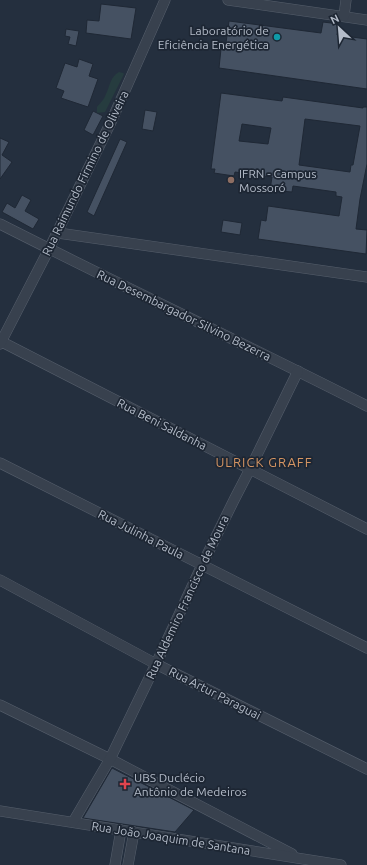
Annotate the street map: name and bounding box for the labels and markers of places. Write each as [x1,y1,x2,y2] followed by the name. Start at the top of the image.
[158,24,269,51] place label: Laboratório de Eficiência Energética
[272,32,282,42] marker: Laboratório de Eficiência Energética
[239,167,316,194] place label: IFRN - Campus Mossoró
[226,175,236,185] marker: IFRN - Campus Mossoró
[134,771,247,798] place label: UBS Duclécio Antônio de Medeiros
[119,778,131,790] marker: UBS Duclécio Antônio de Medeiros

